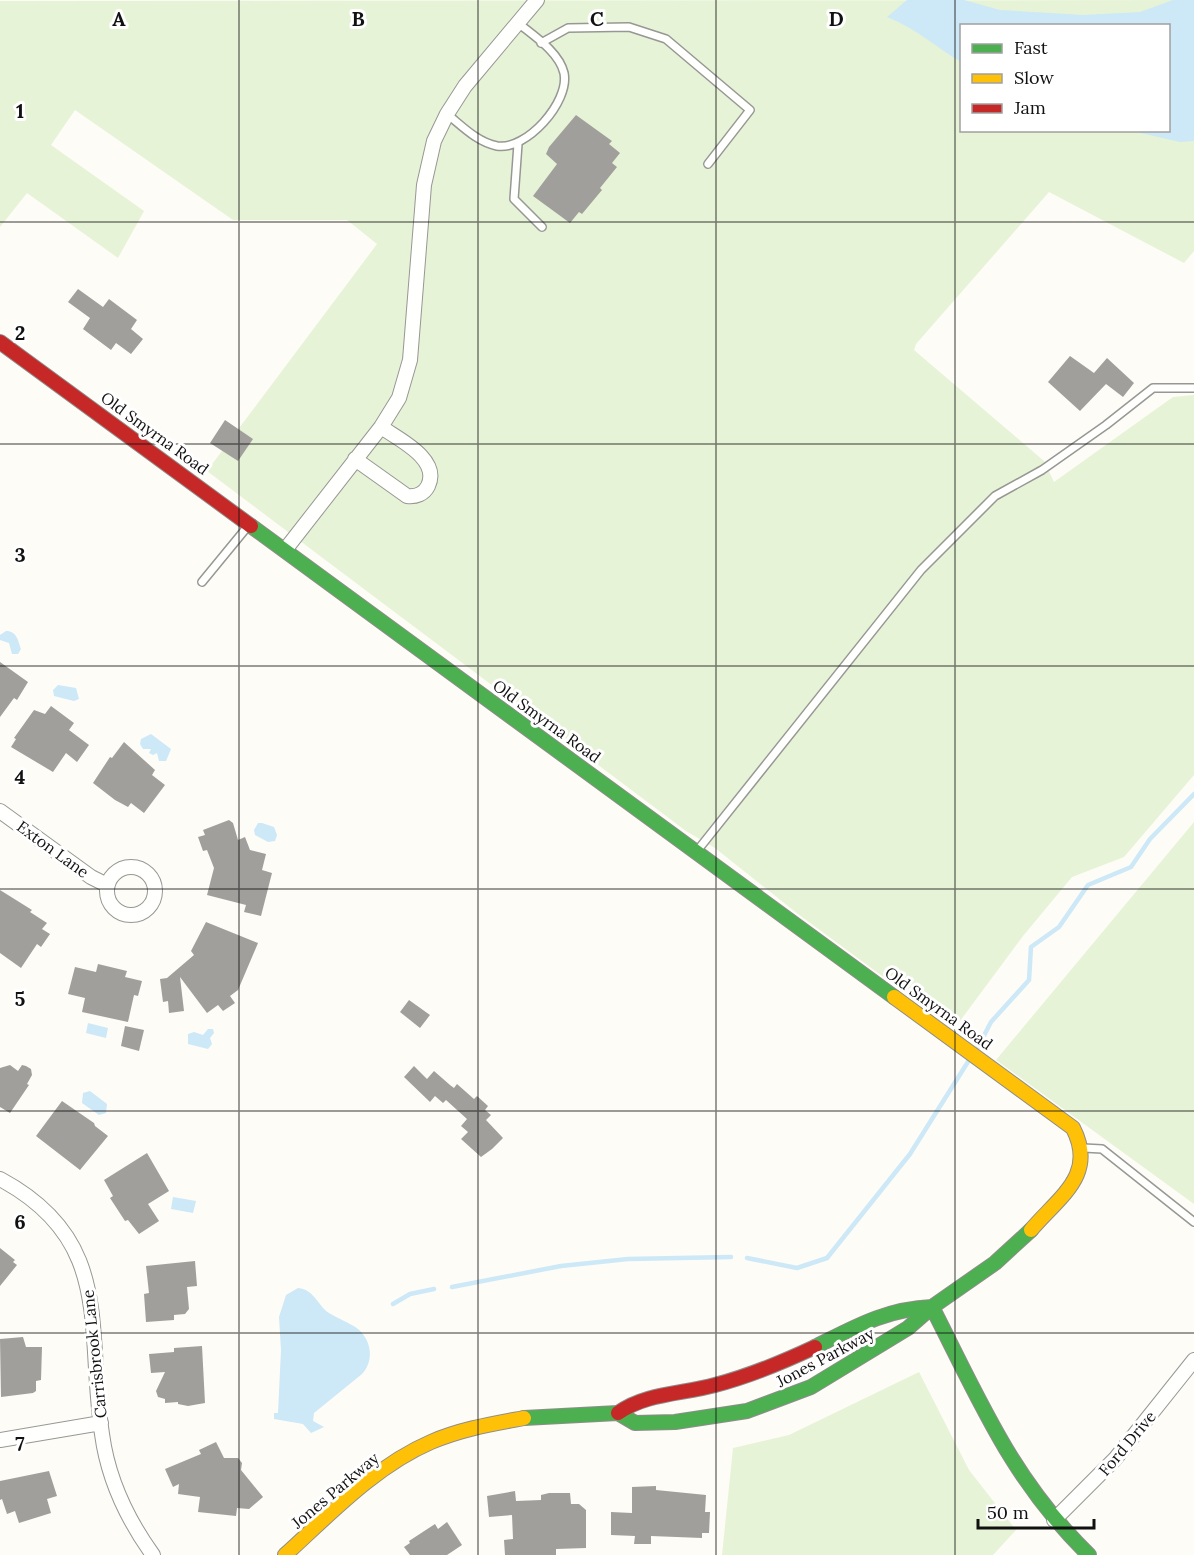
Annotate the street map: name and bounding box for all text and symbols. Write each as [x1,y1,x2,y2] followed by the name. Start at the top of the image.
[112,6,126,31] text: A
[351,6,365,31] text: B
[590,6,604,31] text: C
[828,6,844,31] text: D
[960,24,1170,132] legend
[1014,36,1048,59] text: Fast
[1014,66,1054,89] text: Slow
[1013,96,1046,119] text: Jam
[16,98,24,123] text: 1
[15,320,25,345] text: 2
[97,387,213,479] street label: Old Smyrna Road
[14,542,26,567] text: 3
[489,675,605,767] street label: Old Smyrna Road
[15,764,26,789] text: 4
[13,816,93,882] street label: Exton Lane
[881,962,997,1054] street label: Old Smyrna Road
[15,986,26,1011] text: 5
[14,1209,26,1234] text: 6
[77,1288,111,1419] street label: Carrisbrook Lane
[772,1323,878,1392] street label: Jones Parkway
[1094,1406,1160,1479] street label: Ford Drive
[15,1431,25,1456] text: 7
[287,1447,383,1533] street label: Jones Parkway
[978,1492,1094,1530] scale bar
[987,1501,1029,1524] text: 50 m

